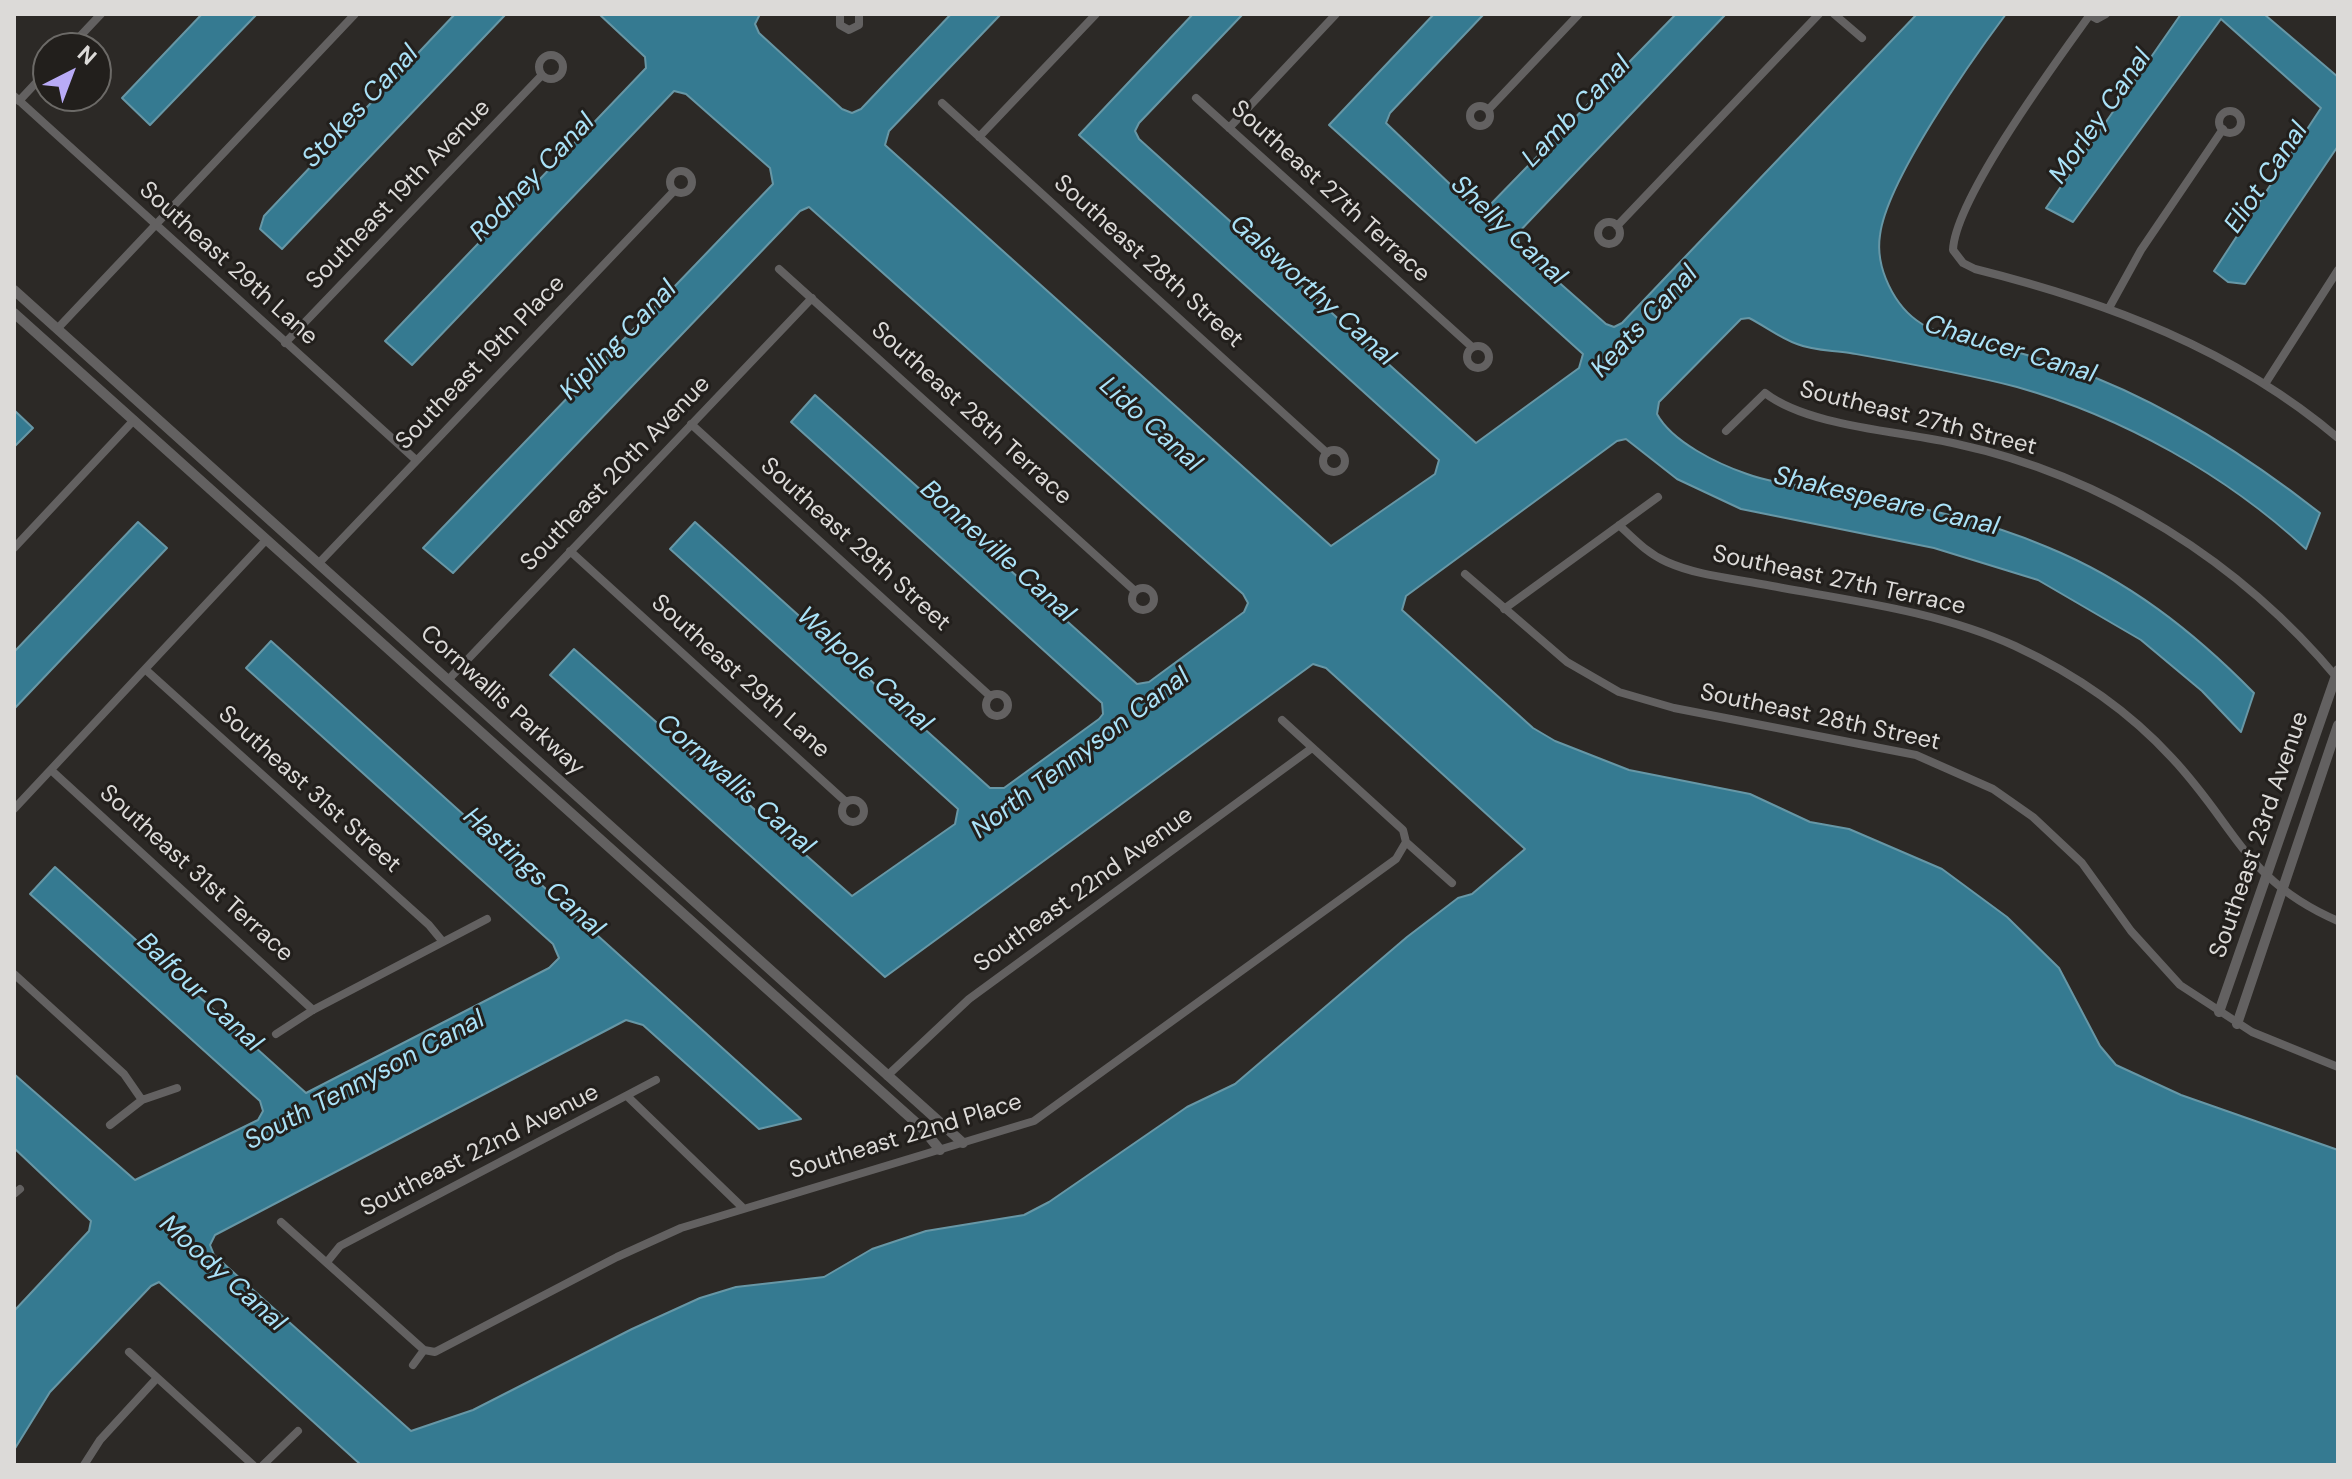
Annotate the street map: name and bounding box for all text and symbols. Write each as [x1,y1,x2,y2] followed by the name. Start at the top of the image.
[32,32,112,112] north arrow
[71,39,103,71] text: N
[296,39,426,175] water label: Stokes Canal
[2043,44,2159,190] water label: Morley Canal
[1516,50,1638,174] water label: Lamb Canal
[301,94,497,296] street label: Southeast 19th Avenue
[1224,95,1436,289] street label: Southeast 27th Terrace
[464,108,602,248] water label: Rodney Canal
[2219,117,2315,239] water label: Eliot Canal
[1047,169,1249,355] street label: Southeast 28th Street
[1444,170,1572,292] water label: Shelly Canal
[133,176,323,352] street label: Southeast 29th Lane
[1223,209,1401,373] water label: Galsworthy Canal
[1585,259,1705,385] water label: Keats Canal
[390,270,572,456] street label: Southeast 19th Place
[554,275,684,407] water label: Kipling Canal
[1920,309,2100,391] water label: Chaucer Canal
[865,316,1077,512] street label: Southeast 28th Terrace
[515,370,717,578] street label: Southeast 20th Avenue
[1092,371,1208,479] water label: Lido Canal
[1797,376,2039,462] street label: Southeast 27th Street
[754,452,956,638] street label: Southeast 29th Street
[1770,461,2002,543] water label: Shakespeare Canal
[913,474,1081,630] water label: Bonneville Canal
[1710,540,1968,622] street label: Southeast 27th Terrace
[645,589,835,765] street label: Southeast 29th Lane
[790,601,938,739] water label: Walpole Canal
[414,620,590,782] street label: Cornwallis Parkway
[966,662,1196,846] water label: North Tennyson Canal
[1697,678,1943,758] street label: Southeast 28th Street
[212,700,406,880] street label: Southeast 31st Street
[650,708,820,862] water label: Cornwallis Canal
[2204,708,2316,962] street label: Southeast 23rd Avenue
[93,779,299,969] street label: Southeast 31st Terrace
[969,801,1199,979] street label: Southeast 22nd Avenue
[456,802,610,944] water label: Hastings Canal
[130,927,268,1059] water label: Balfour Canal
[240,1004,490,1158] water label: South Tennyson Canal
[356,1078,604,1224] street label: Southeast 22nd Avenue
[786,1088,1026,1186] street label: Southeast 22nd Place
[152,1209,292,1339] water label: Moody Canal

